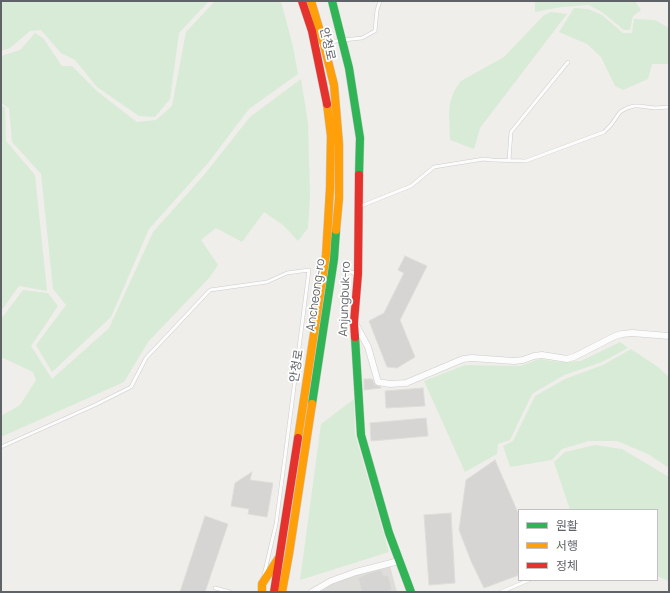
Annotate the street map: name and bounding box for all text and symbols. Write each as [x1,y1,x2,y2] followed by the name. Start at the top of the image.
[316,26,338,62] street label: 안청로
[304,258,328,332] street label: Ancheong-ro
[336,261,354,337] street label: Anjungbuk-ro
[287,349,307,383] street label: 안청로
[518,509,658,581] legend
[556,517,578,534] text: 원활
[556,537,578,554] text: 서행
[556,557,578,574] text: 정체

